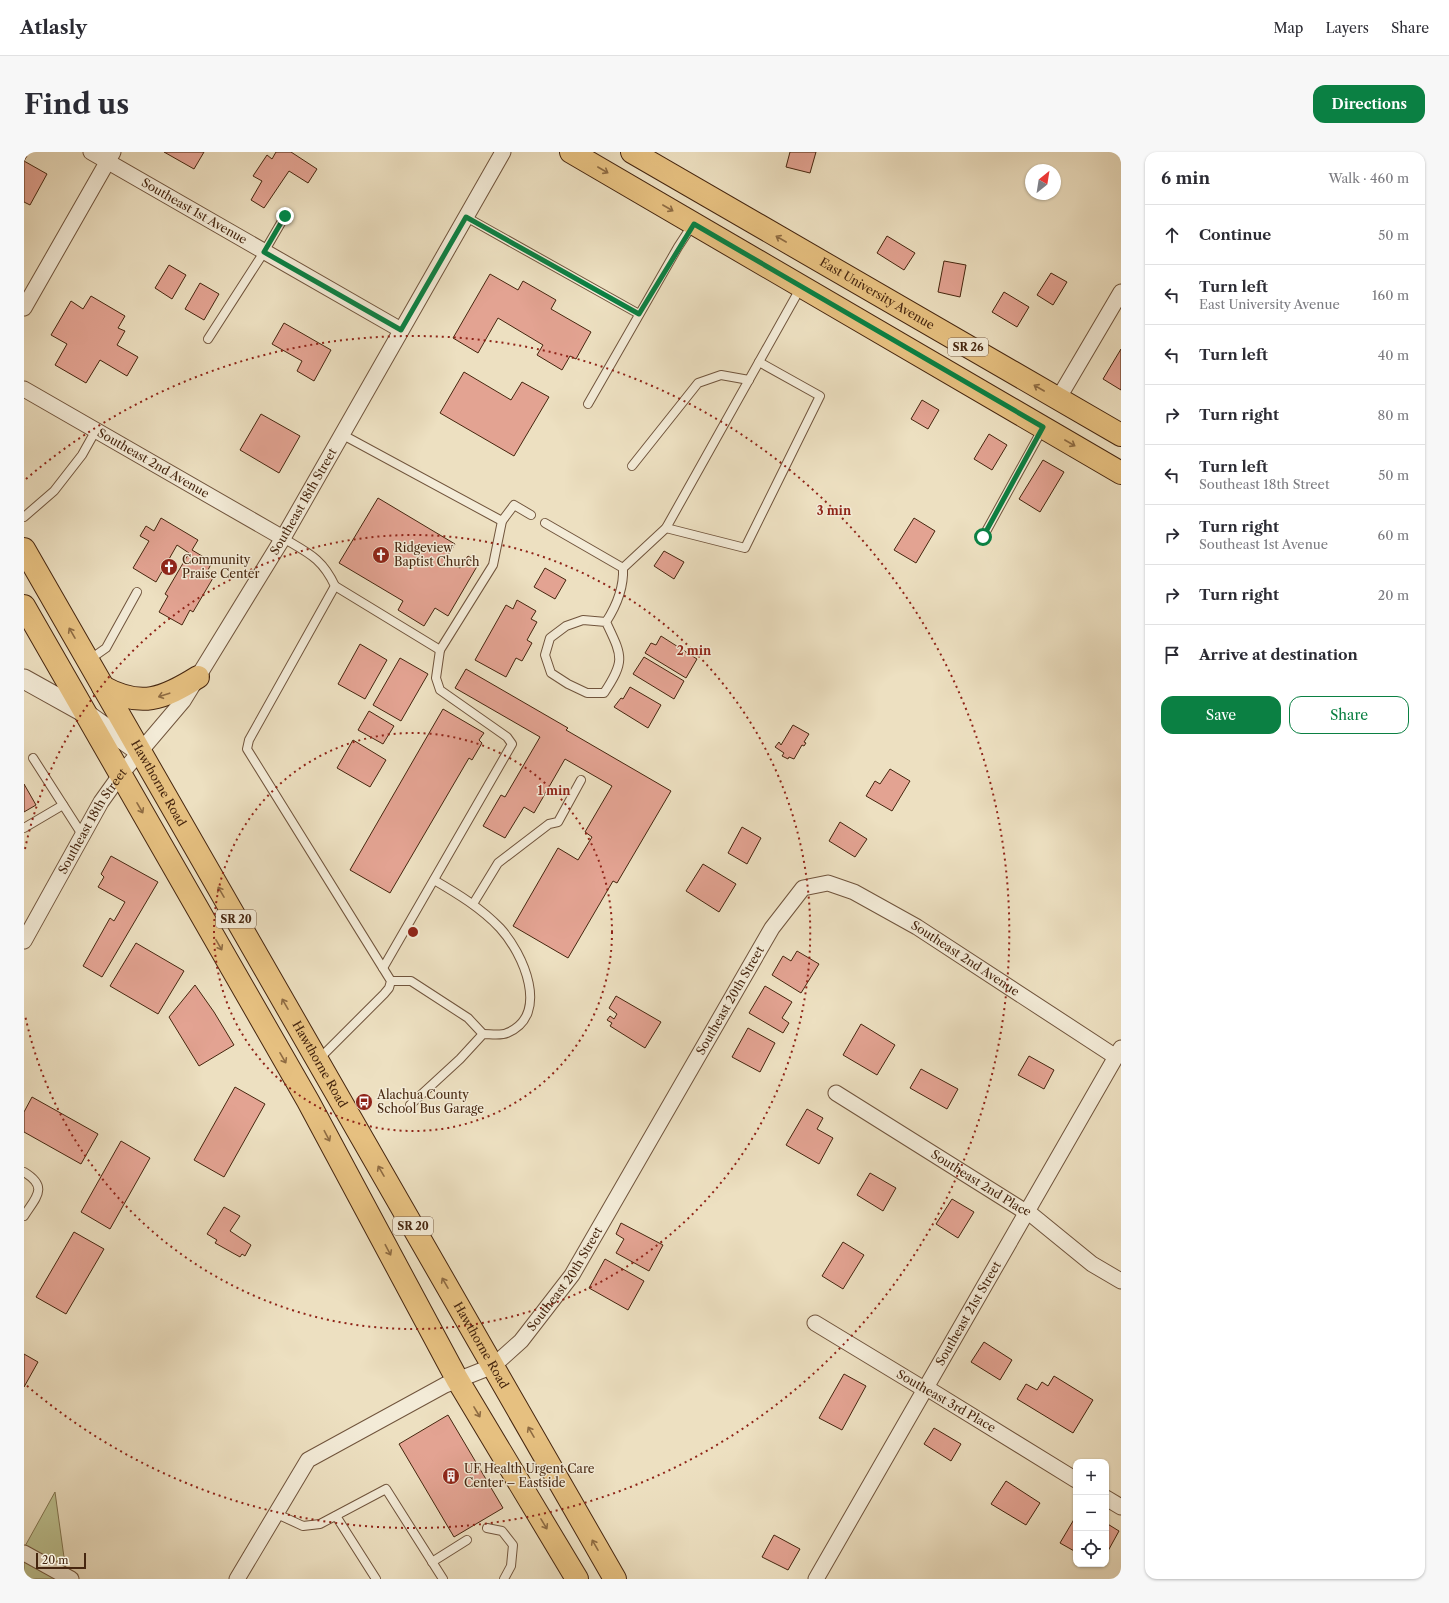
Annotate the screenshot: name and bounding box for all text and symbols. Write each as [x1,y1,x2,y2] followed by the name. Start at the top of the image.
[20,16,87,39] text: Atlasly
[1273,19,1303,37] text: Map
[1325,19,1369,37] text: Layers
[1391,19,1429,37] text: Share
[1313,85,1425,123] button: Directions
[24,87,129,121] text: Find us
[1025,164,1061,200] north arrow
[597,167,609,175] one-way arrow
[1161,168,1210,188] text: 6 min
[1328,170,1409,186] text: Walk · 460 m
[139,175,250,247] street label: Southeast 1st Avenue
[662,205,674,213] one-way arrow
[276,207,294,225] route end
[1161,224,1183,246] icon: ahead
[1199,225,1271,244] text: Continue
[1378,227,1409,243] text: 50 m
[775,234,787,242] one-way arrow
[817,254,937,333] street label: East University Avenue
[1199,277,1268,296] text: Turn left
[1161,284,1183,306] icon: left
[1372,287,1409,303] text: 160 m
[1199,296,1340,312] text: East University Avenue
[948,338,988,356] road number: SR 26
[1161,344,1183,366] icon: left
[1199,345,1268,364] text: Turn left
[1378,347,1409,363] text: 40 m
[1033,383,1045,391] one-way arrow
[1161,404,1183,426] icon: right
[1199,405,1279,424] text: Turn right
[1377,407,1409,423] text: 80 m
[95,425,212,501] street label: Southeast 2nd Avenue
[1064,440,1076,448] one-way arrow
[266,445,340,558] street label: Southeast 18th Street
[1199,457,1268,476] text: Turn left
[1161,464,1183,486] icon: left
[1378,467,1409,483] text: 50 m
[1199,476,1330,492] text: Southeast 18th Street
[817,503,852,518] text: 3 min
[1199,517,1279,536] text: Turn right
[1161,524,1183,546] icon: right
[1378,527,1409,543] text: 60 m
[974,528,992,546] route start
[1199,536,1328,552] text: Southeast 1st Avenue
[394,540,480,569] place label: Ridgeview Baptist Church
[371,545,391,565] church icon: Ridgeview Baptist Church
[182,552,260,581] place label: Community Praise Center
[159,557,179,577] church icon: Community Praise Center
[1161,584,1183,606] icon: right
[1199,585,1279,604] text: Turn right
[1378,587,1409,603] text: 20 m
[68,627,76,639] one-way arrow
[677,643,712,658] text: 2 min
[1161,644,1183,666] icon: arrive
[1199,645,1358,664] text: Arrive at destination
[158,691,170,699] one-way arrow
[1161,696,1281,734] button: Save
[1289,696,1409,734] button: Share
[128,737,190,830] street label: Hawthorne Road
[55,764,130,876] street label: Southeast 18th Street
[538,783,571,798] text: 1 min
[137,802,145,814] one-way arrow
[216,886,224,898] one-way arrow
[216,910,256,928] road number: SR 20
[909,917,1023,999] street label: Southeast 2nd Avenue
[406,925,420,939] centre of rings
[215,939,223,951] one-way arrow
[692,943,767,1057] street label: Southeast 20th Street
[281,999,289,1011] one-way arrow
[289,1018,351,1111] street label: Hawthorne Road
[280,1052,288,1064] one-way arrow
[376,1087,484,1116] place label: Alachua County School Bus Garage
[354,1092,374,1112] bus stop icon: Alachua County School Bus Garage
[323,1130,331,1142] one-way arrow
[928,1146,1035,1219] street label: Southeast 2nd Place
[376,1165,384,1177] one-way arrow
[393,1217,433,1235] road number: SR 20
[524,1223,605,1334] street label: Southeast 20th Street
[385,1244,392,1256] one-way arrow
[932,1258,1004,1368] street label: Southeast 21st Street
[441,1277,449,1289] one-way arrow
[451,1299,512,1392] street label: Hawthorne Road
[894,1366,999,1435] street label: Southeast 3rd Place
[474,1406,482,1418] one-way arrow
[526,1426,534,1438] one-way arrow
[1073,1459,1109,1567] map controls
[1073,1459,1109,1495] button: +
[464,1461,595,1490] place label: UF Health Urgent Care Center – Eastside
[441,1466,461,1486] building icon: UF Health Urgent Care Center – Eastside
[1073,1495,1109,1531] button: −
[540,1518,548,1530] one-way arrow
[1073,1531,1109,1567] button: locate
[591,1539,599,1551] one-way arrow
[36,1551,86,1570] scale bar
[42,1553,68,1567] text: 20 m

